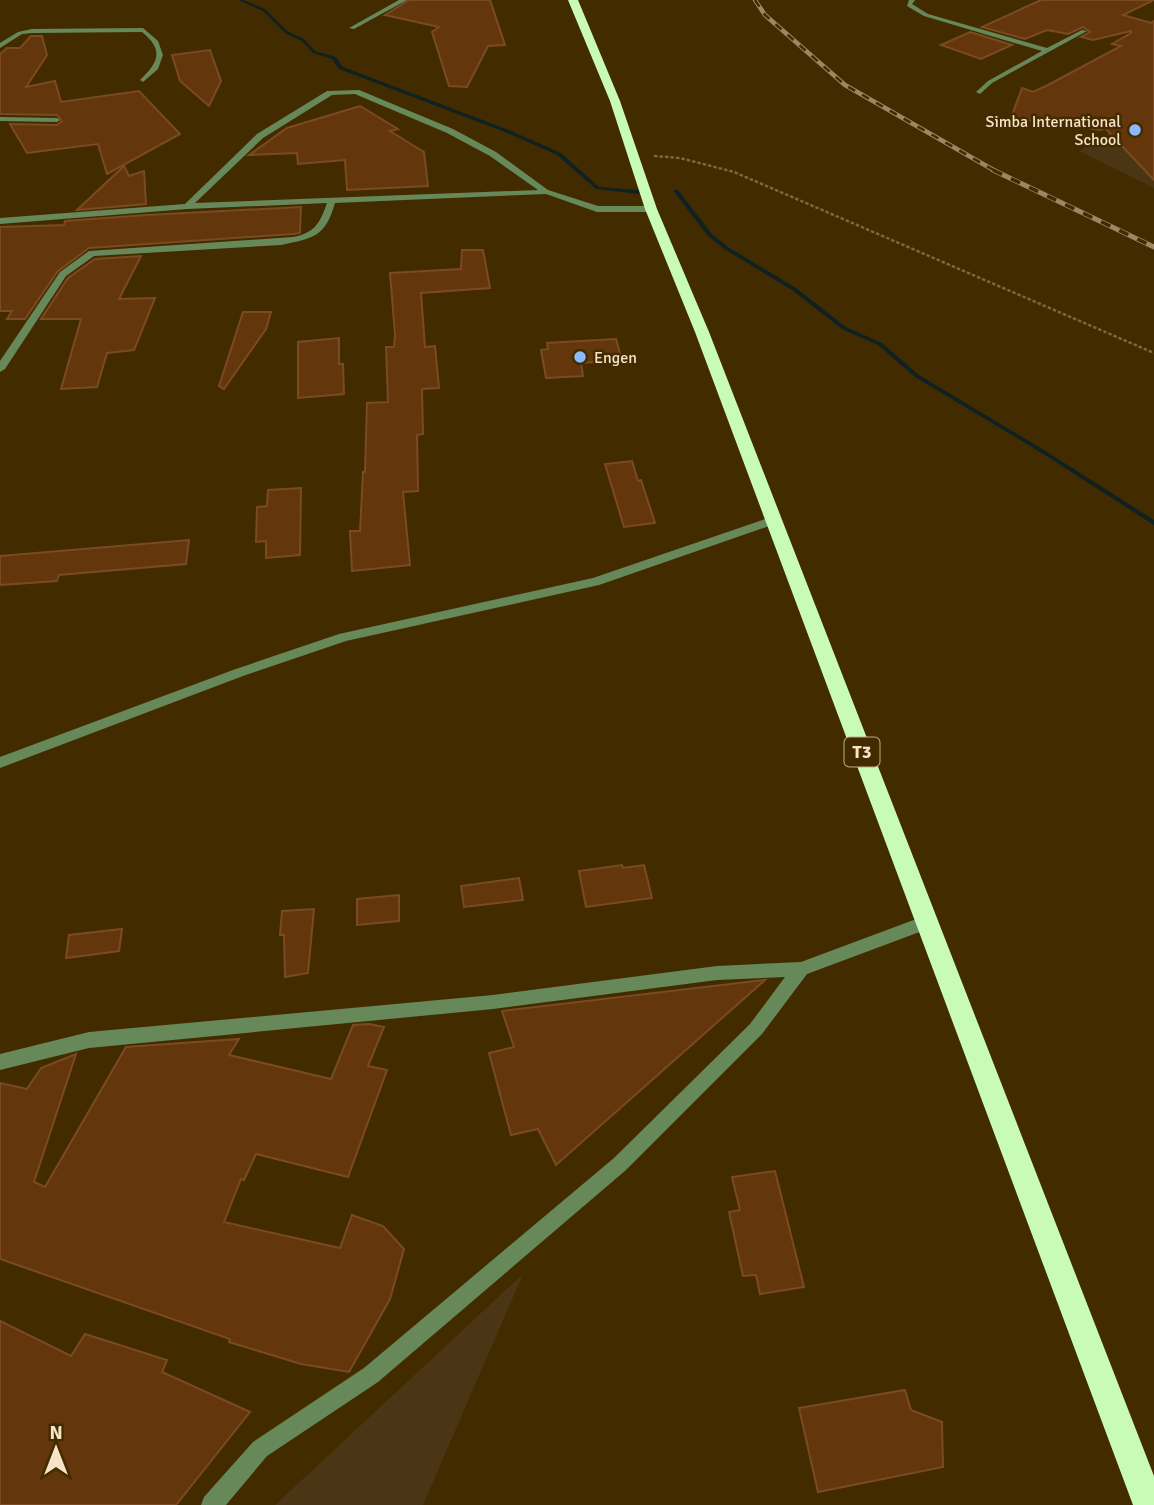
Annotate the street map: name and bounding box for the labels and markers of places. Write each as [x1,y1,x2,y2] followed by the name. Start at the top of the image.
[986,112,1121,150] place label: Simba International School
[1127,122,1143,138] marker: Simba International School
[594,348,637,368] place label: Engen
[572,349,588,365] marker: Engen

